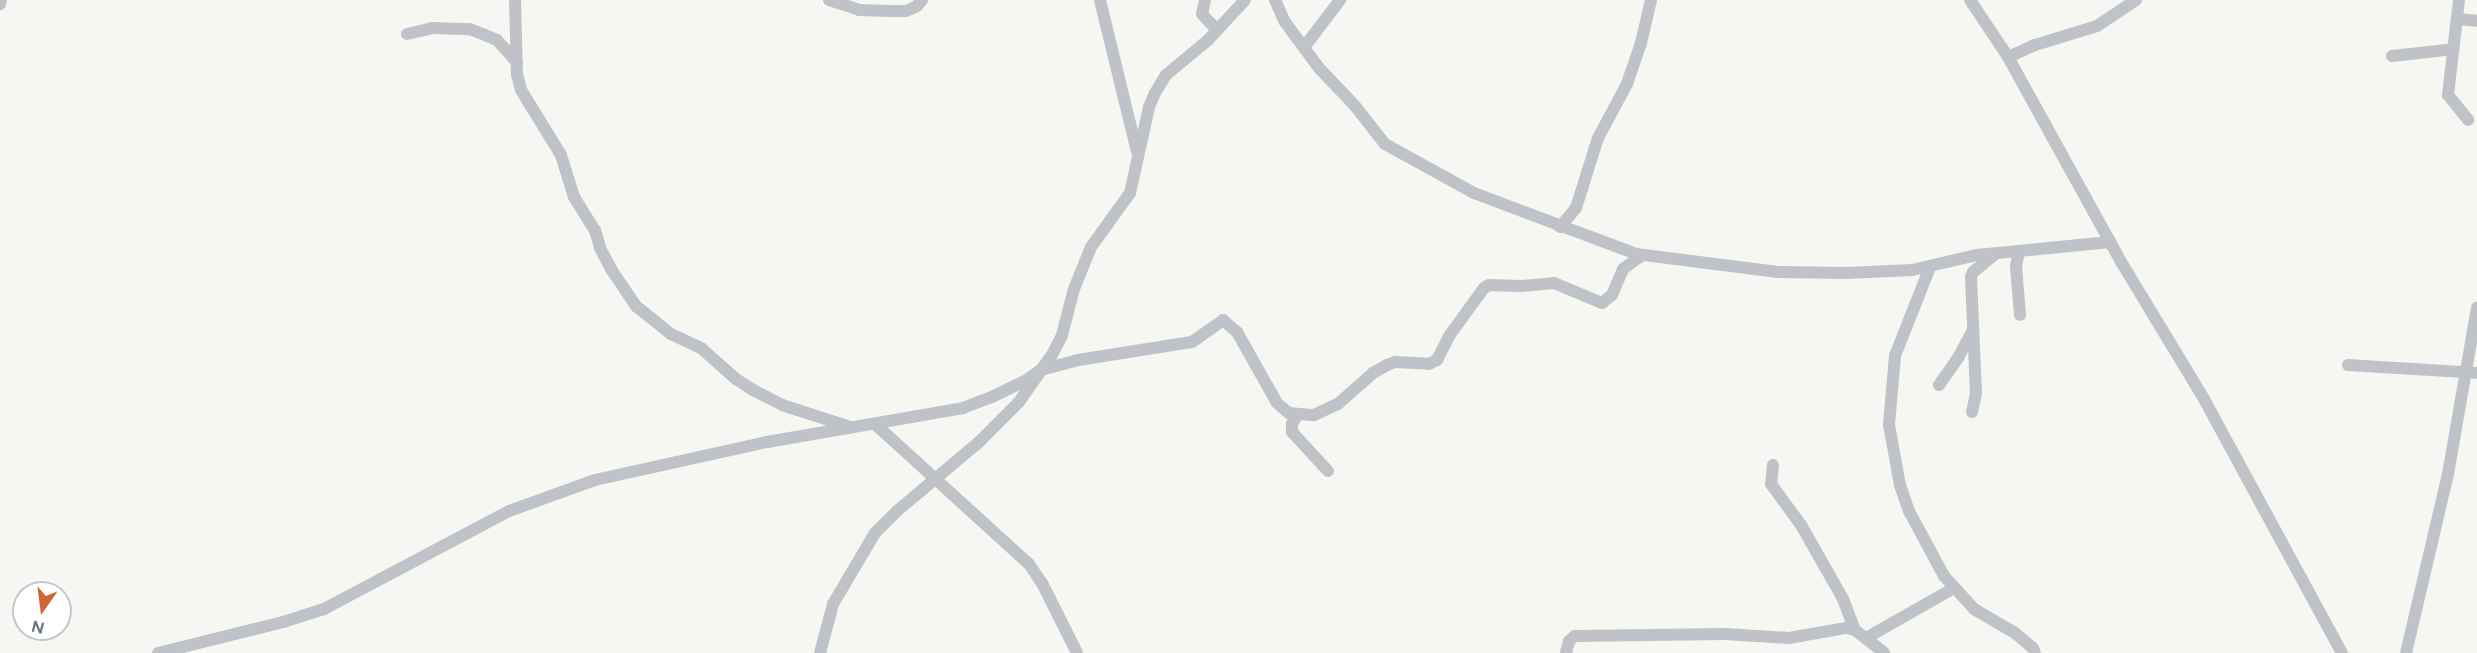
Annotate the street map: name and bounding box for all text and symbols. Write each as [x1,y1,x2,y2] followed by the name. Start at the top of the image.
[12,581,72,641] north arrow
[30,616,46,638] text: N

